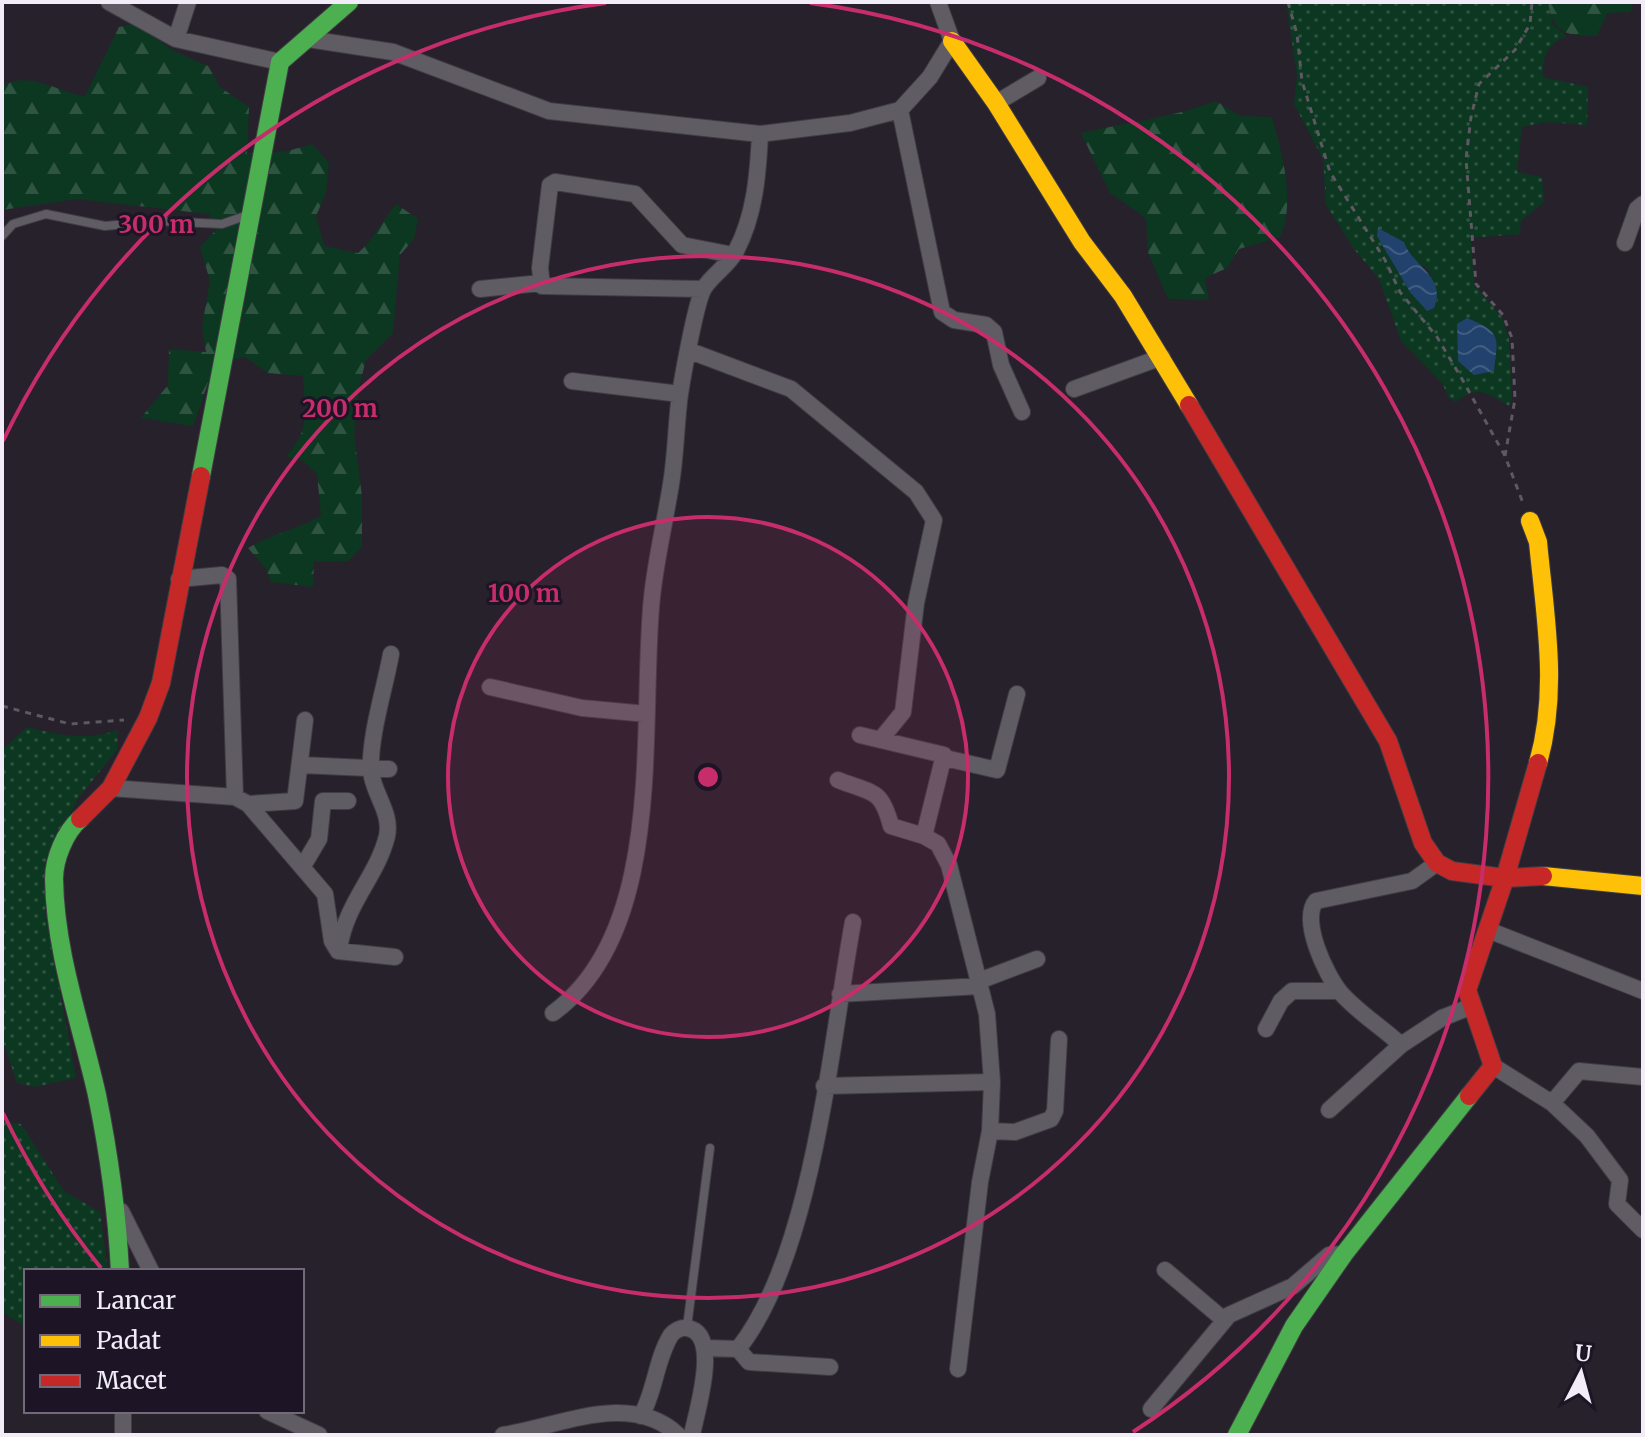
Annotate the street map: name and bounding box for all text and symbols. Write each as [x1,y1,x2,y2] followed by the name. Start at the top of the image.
[118,209,194,240] text: 300 m
[302,393,378,424] text: 200 m
[488,578,560,609] text: 100 m
[694,763,722,791] centre of rings
[24,1269,304,1413] legend
[96,1285,176,1316] text: Lancar
[96,1325,161,1356] text: Padat
[1541,1333,1621,1413] north arrow
[1573,1338,1593,1368] text: U
[96,1365,167,1396] text: Macet

